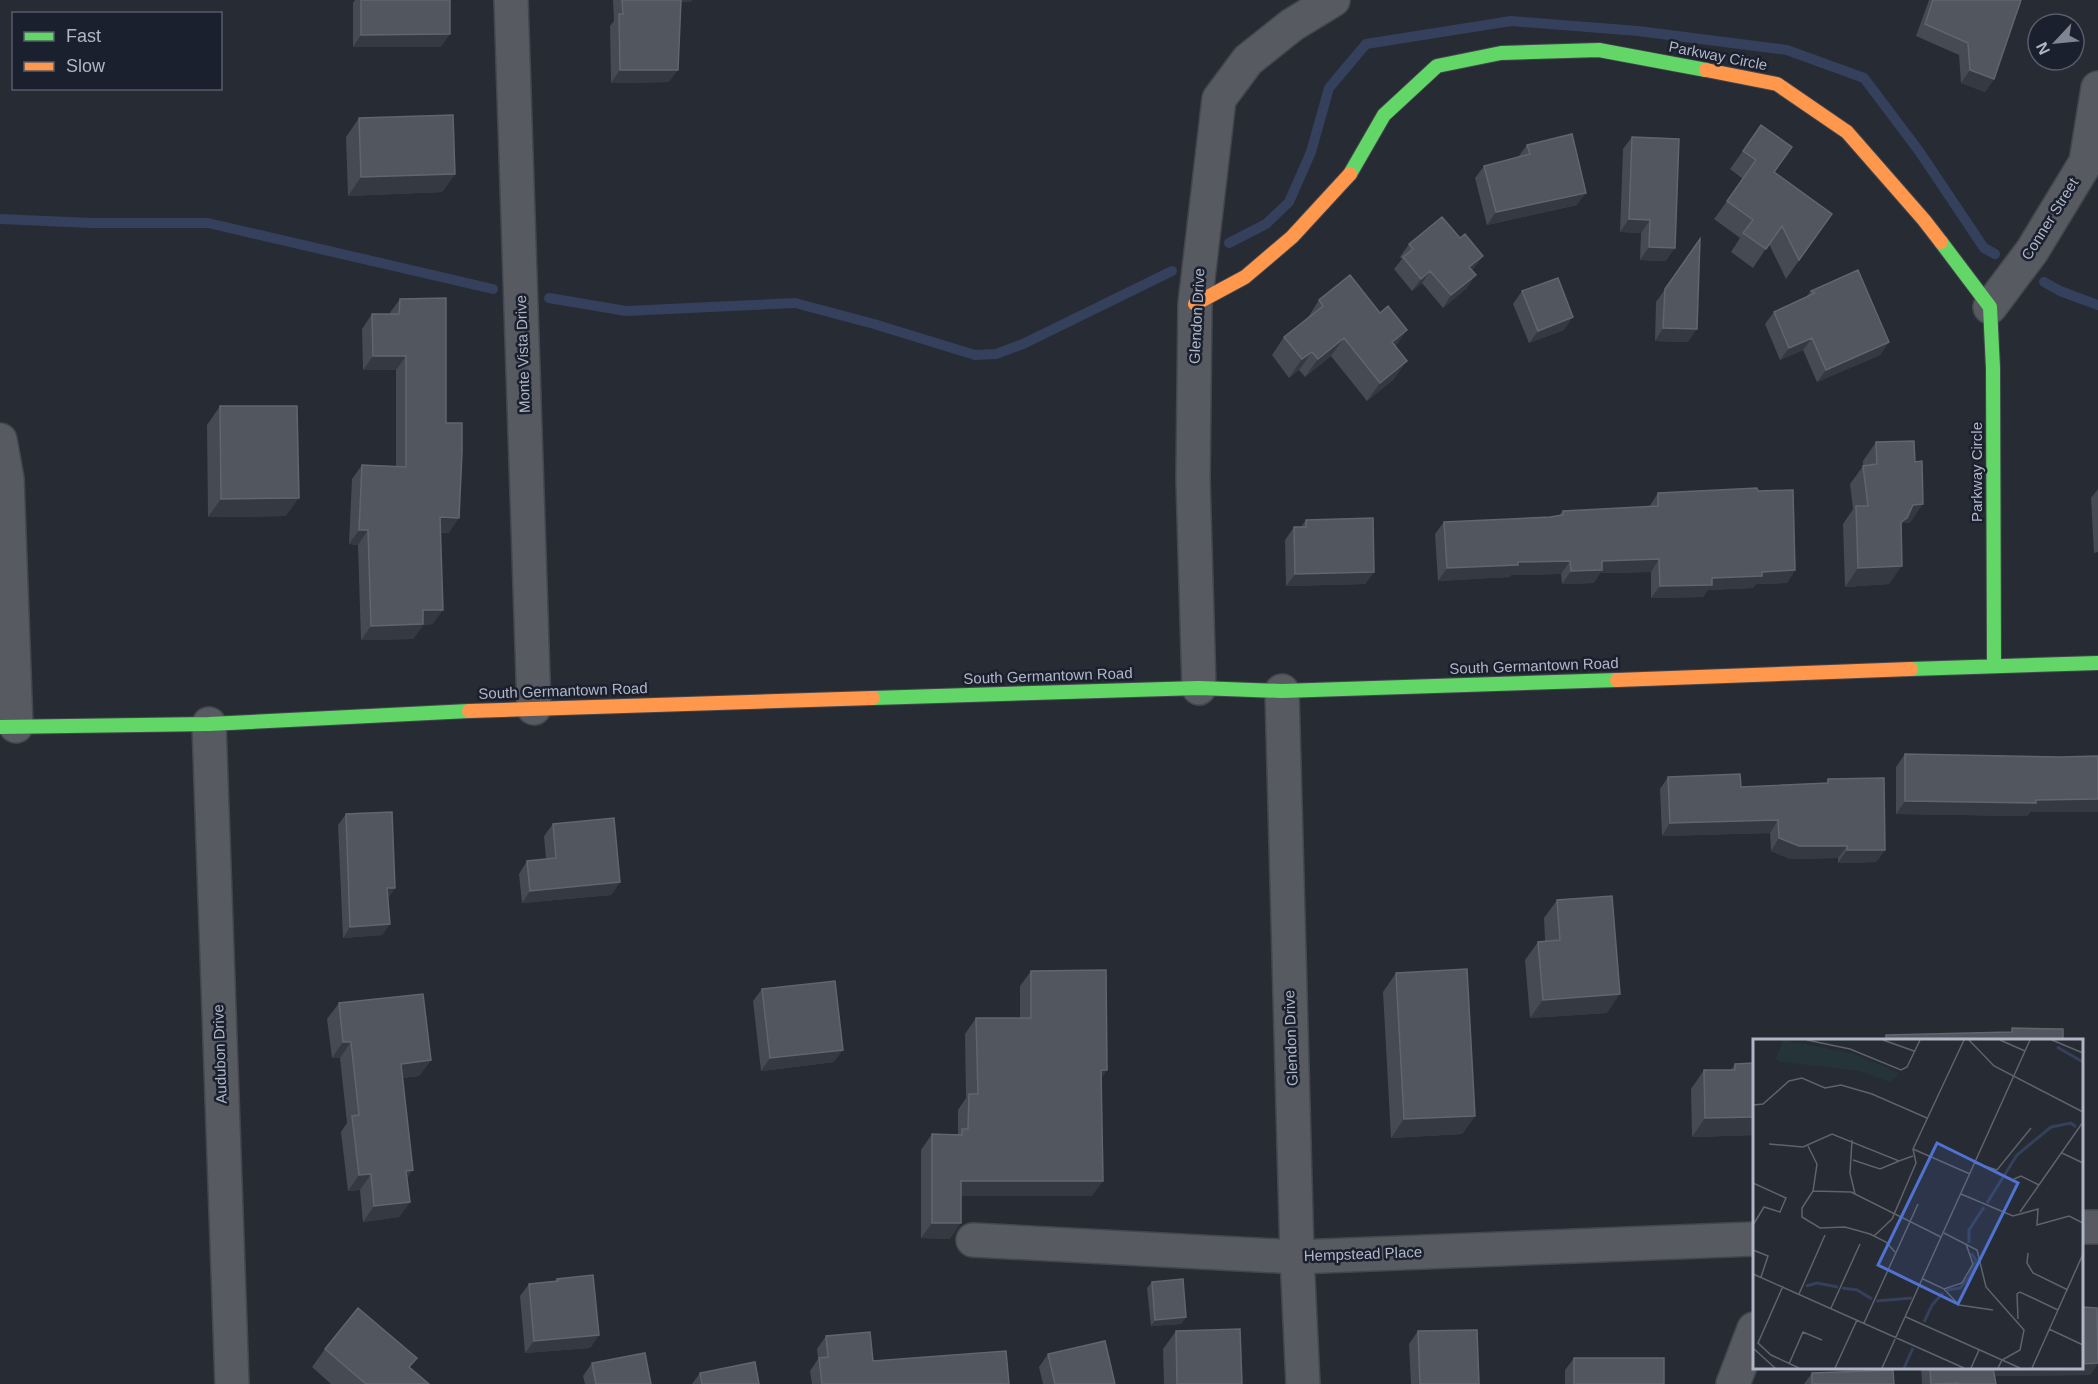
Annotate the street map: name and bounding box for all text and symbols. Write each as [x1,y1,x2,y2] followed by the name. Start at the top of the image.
[12,12,222,90] legend
[2026,12,2086,72] north arrow
[66,26,101,46] text: Fast
[1667,38,1769,73] street label: Parkway Circle
[2033,39,2053,57] text: N
[66,56,106,76] text: Slow
[2018,174,2082,263] street label: Conner Street
[1186,268,1207,364] street label: Glendon Drive
[512,295,533,413] street label: Monte Vista Drive
[1968,422,1985,522] street label: Parkway Circle
[1449,654,1619,677] street label: South Germantown Road
[963,664,1133,687] street label: South Germantown Road
[478,679,648,702] street label: South Germantown Road
[1280,990,1301,1086] street label: Glendon Drive
[209,1004,230,1104] street label: Audubon Drive
[1753,1039,2083,1369] inset map
[1304,1243,1422,1264] street label: Hempstead Place

